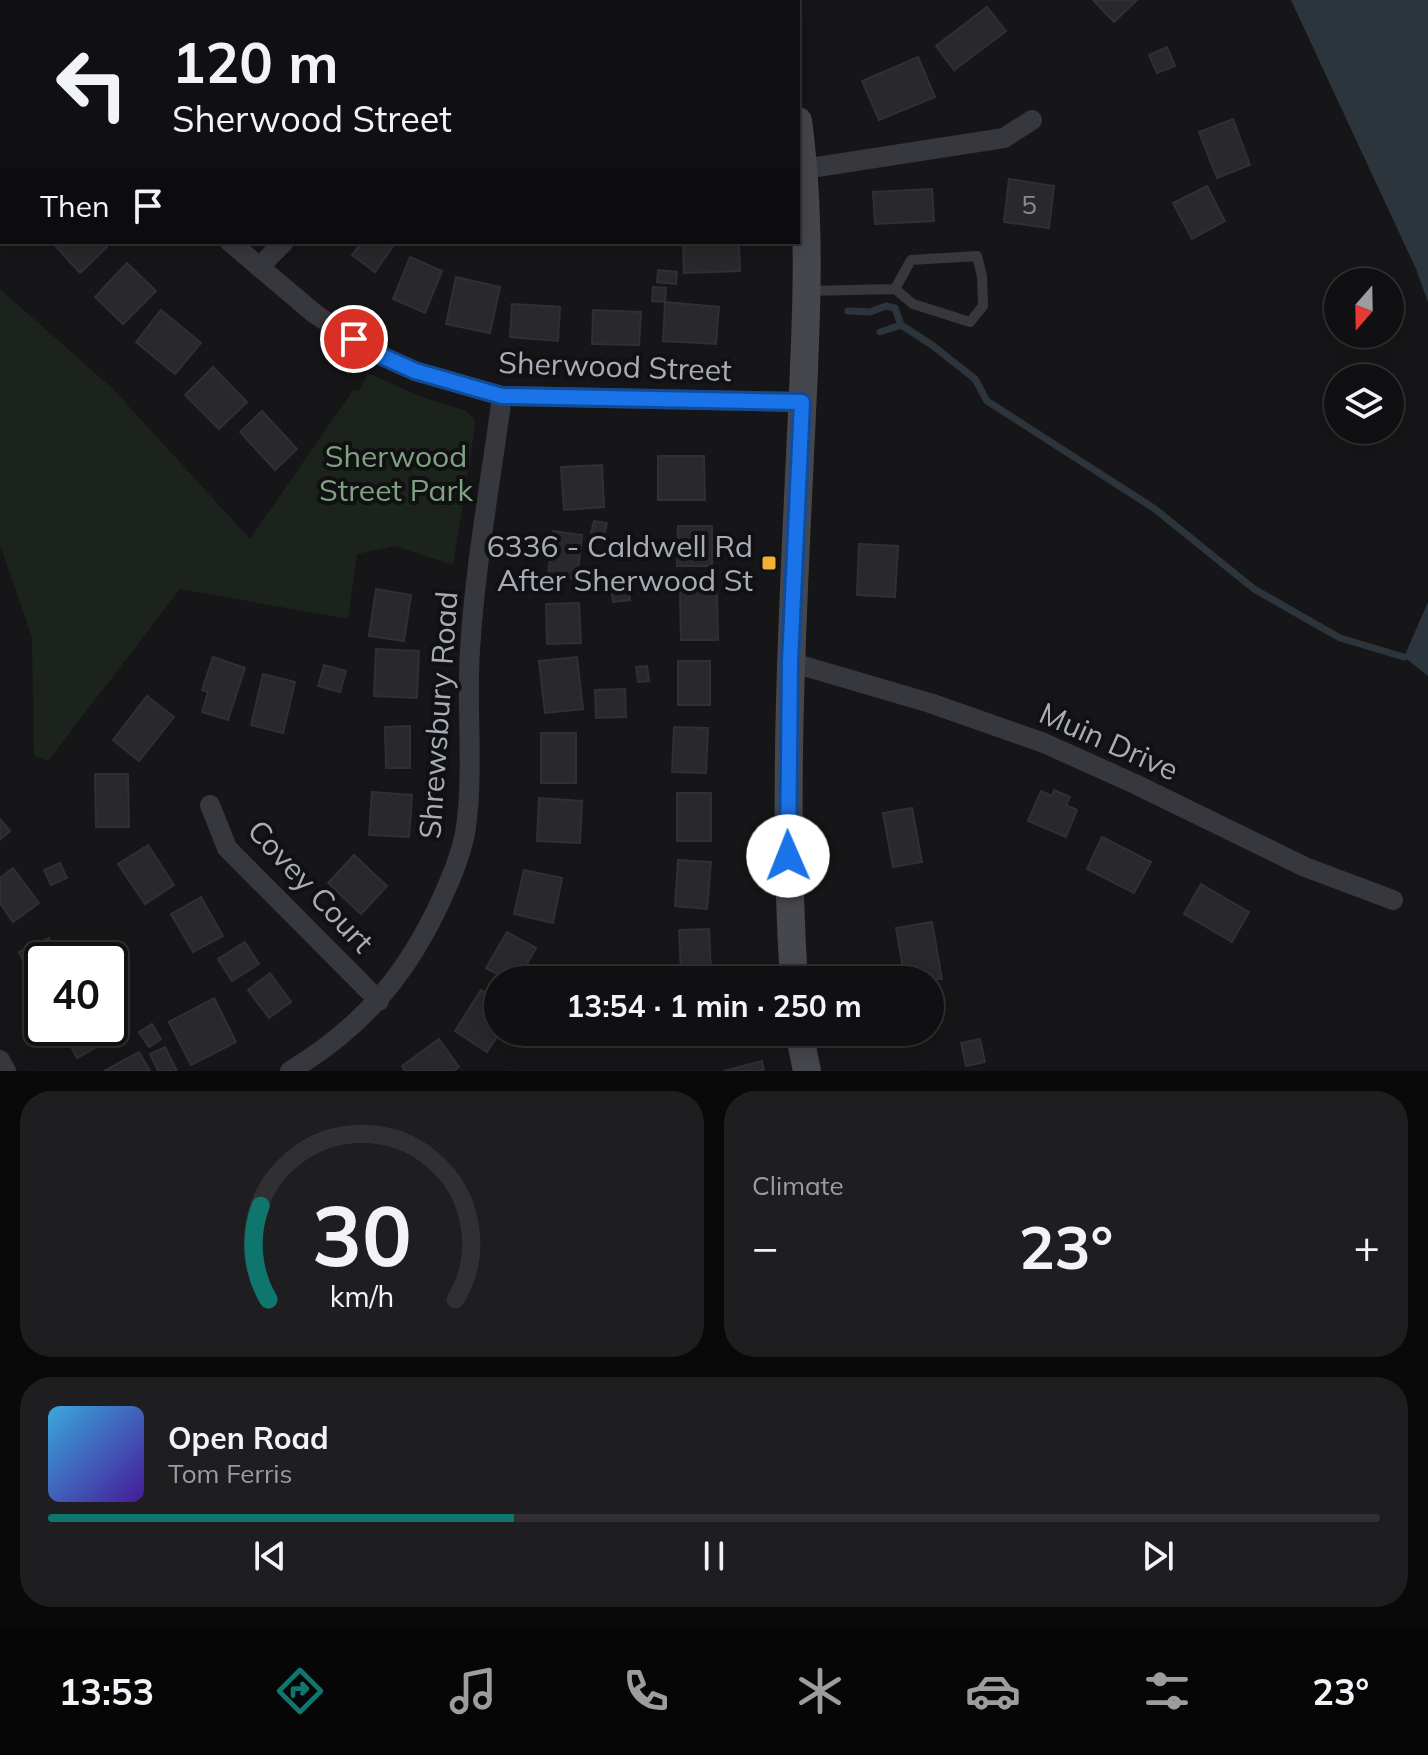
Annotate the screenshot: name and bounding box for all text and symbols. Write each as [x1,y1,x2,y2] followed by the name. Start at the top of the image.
[172,27,339,97] text: 120 m
[40,32,144,136] icon: left
[172,96,452,141] text: Sherwood Street
[126,184,170,228] icon: arrive
[40,187,110,225] text: Then
[1021,188,1037,221] house number: 5
[1324,268,1404,348] north arrow
[1324,268,1404,444] map controls
[320,305,388,373] pin
[332,317,376,361] icon: arrive
[498,343,732,389] street label: Sherwood Street
[1324,364,1404,444] button: layers
[319,437,474,509] park label: Sherwood Street Park
[487,527,753,599] place label: 6336 - Caldwell Rd After Sherwood St
[760,554,778,572] marker: 6336 - Caldwell Rd After Sherwood St
[410,590,466,840] street label: Shrewsbury Road
[1034,694,1184,788] street label: Muin Drive
[240,812,382,960] street label: Covey Court
[746,814,830,898] position arrow
[24,942,128,1046] speed limit sign: 40
[566,987,862,1025] text: 13:54 · 1 min · 250 m
[752,1169,844,1202] text: Climate
[312,1182,412,1287] text: 30
[1019,1209,1113,1284] text: 23°
[752,1219,778,1274] text: −
[1354,1219,1380,1274] text: +
[330,1278,394,1314] text: km/h
[168,1419,329,1457] text: Open Road
[168,1457,292,1490] text: Tom Ferris
[248,1534,292,1578] icon: previous
[692,1534,736,1578] icon: pause
[1136,1534,1180,1578] icon: next
[272,1663,328,1719] icon: directions
[445,1663,501,1719] icon: music
[618,1663,674,1719] icon: phone
[792,1663,848,1719] icon: climate
[965,1663,1021,1719] icon: car
[1139,1663,1195,1719] icon: filters
[59,1669,154,1714] text: 13:53
[1312,1669,1369,1714] text: 23°

